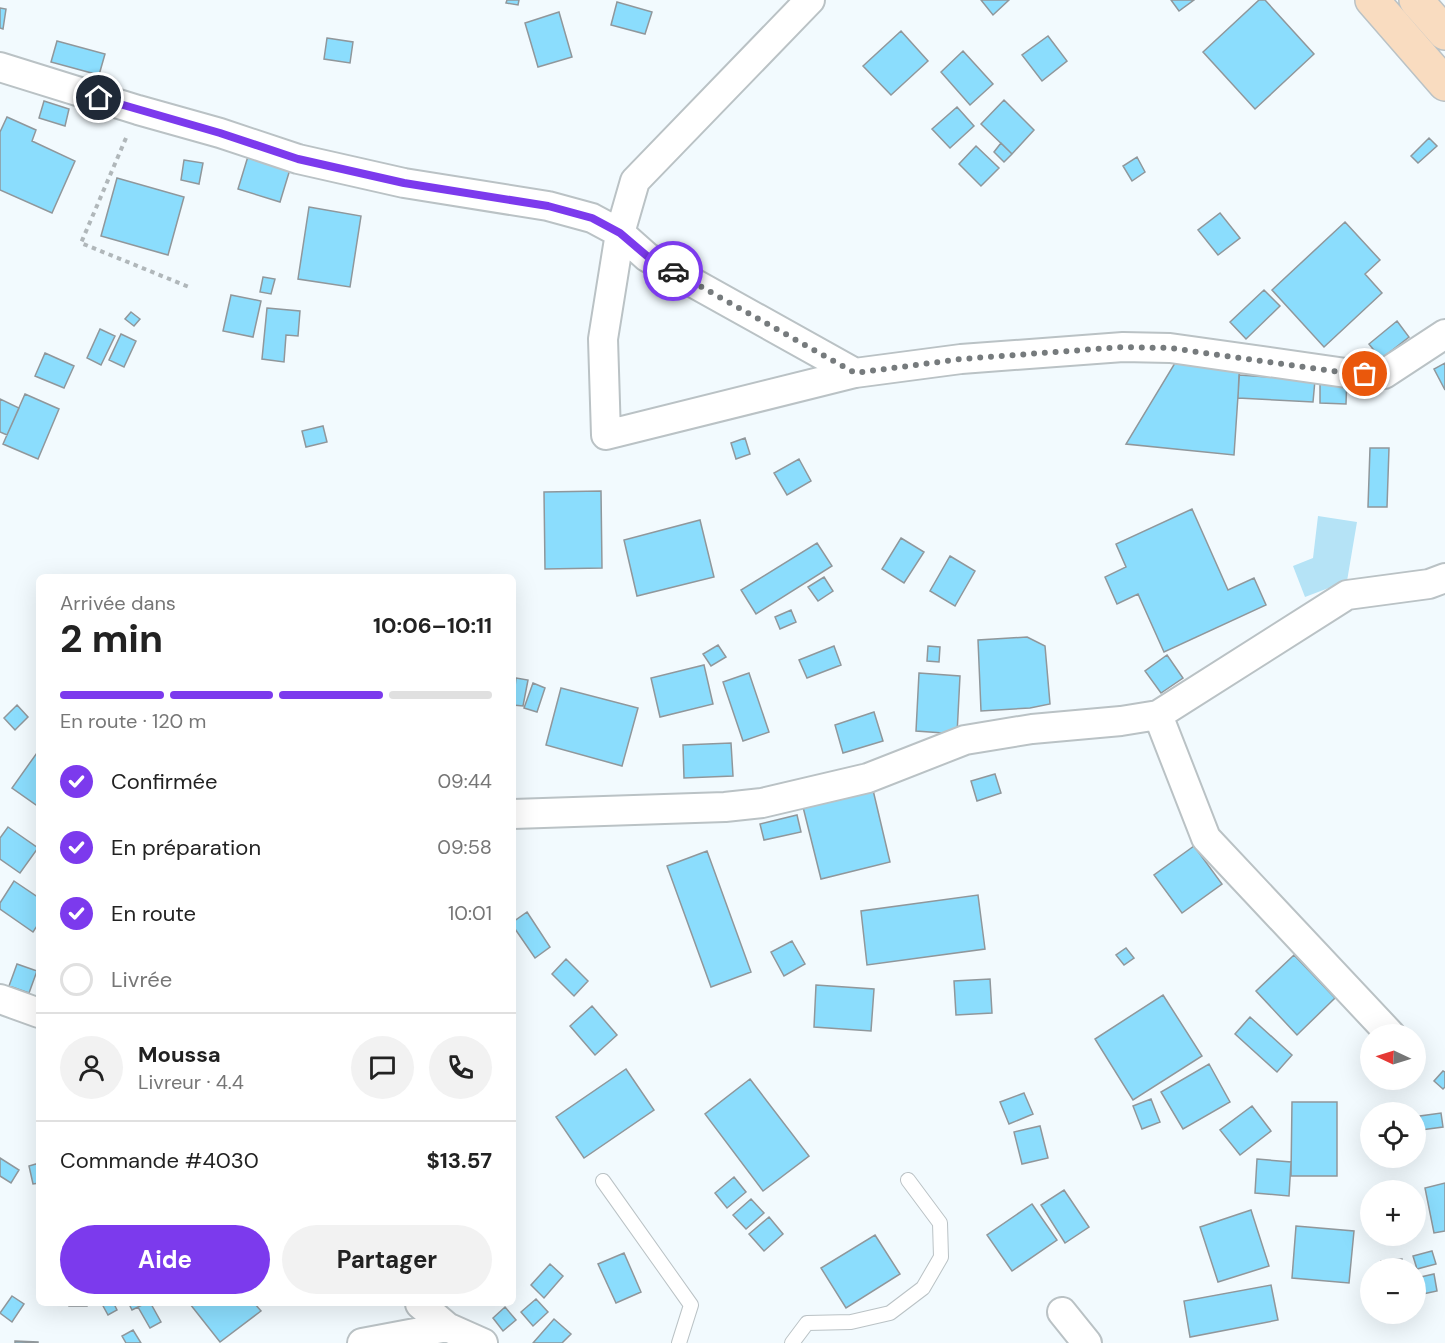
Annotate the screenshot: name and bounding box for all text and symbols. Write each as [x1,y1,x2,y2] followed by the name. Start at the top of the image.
[73,72,124,123] pin
[82,81,115,114] icon: home
[643,241,703,301] courier
[657,255,690,288] icon: car
[1339,348,1390,399] pin
[1348,357,1381,390] icon: bag
[60,590,176,616] text: Arrivée dans
[373,611,492,640] text: 10:06–10:11
[60,613,163,664] text: 2 min
[60,708,206,734] text: En route · 120 m
[60,765,93,798] icon: check
[111,767,218,796] text: Confirmée
[437,768,492,794] text: 09:44
[60,831,93,864] icon: check
[111,833,261,862] text: En préparation
[437,834,492,860] text: 09:58
[60,897,93,930] icon: check
[111,899,196,928] text: En route
[448,900,492,926] text: 10:01
[111,965,172,994] text: Livrée
[1360,1024,1426,1090] north arrow
[1360,1024,1426,1324] map controls
[60,1036,123,1099] button: person
[351,1036,414,1099] button: chat
[429,1036,492,1099] button: phone
[138,1040,221,1069] text: Moussa
[138,1069,244,1095] text: Livreur · 4.4
[1360,1102,1426,1168] button: locate
[60,1146,259,1175] text: Commande #4030
[427,1146,492,1175] text: $13.57
[1360,1180,1426,1246] button: +
[60,1225,270,1294] button: Aide
[282,1225,492,1294] button: Partager
[1360,1258,1426,1324] button: −

